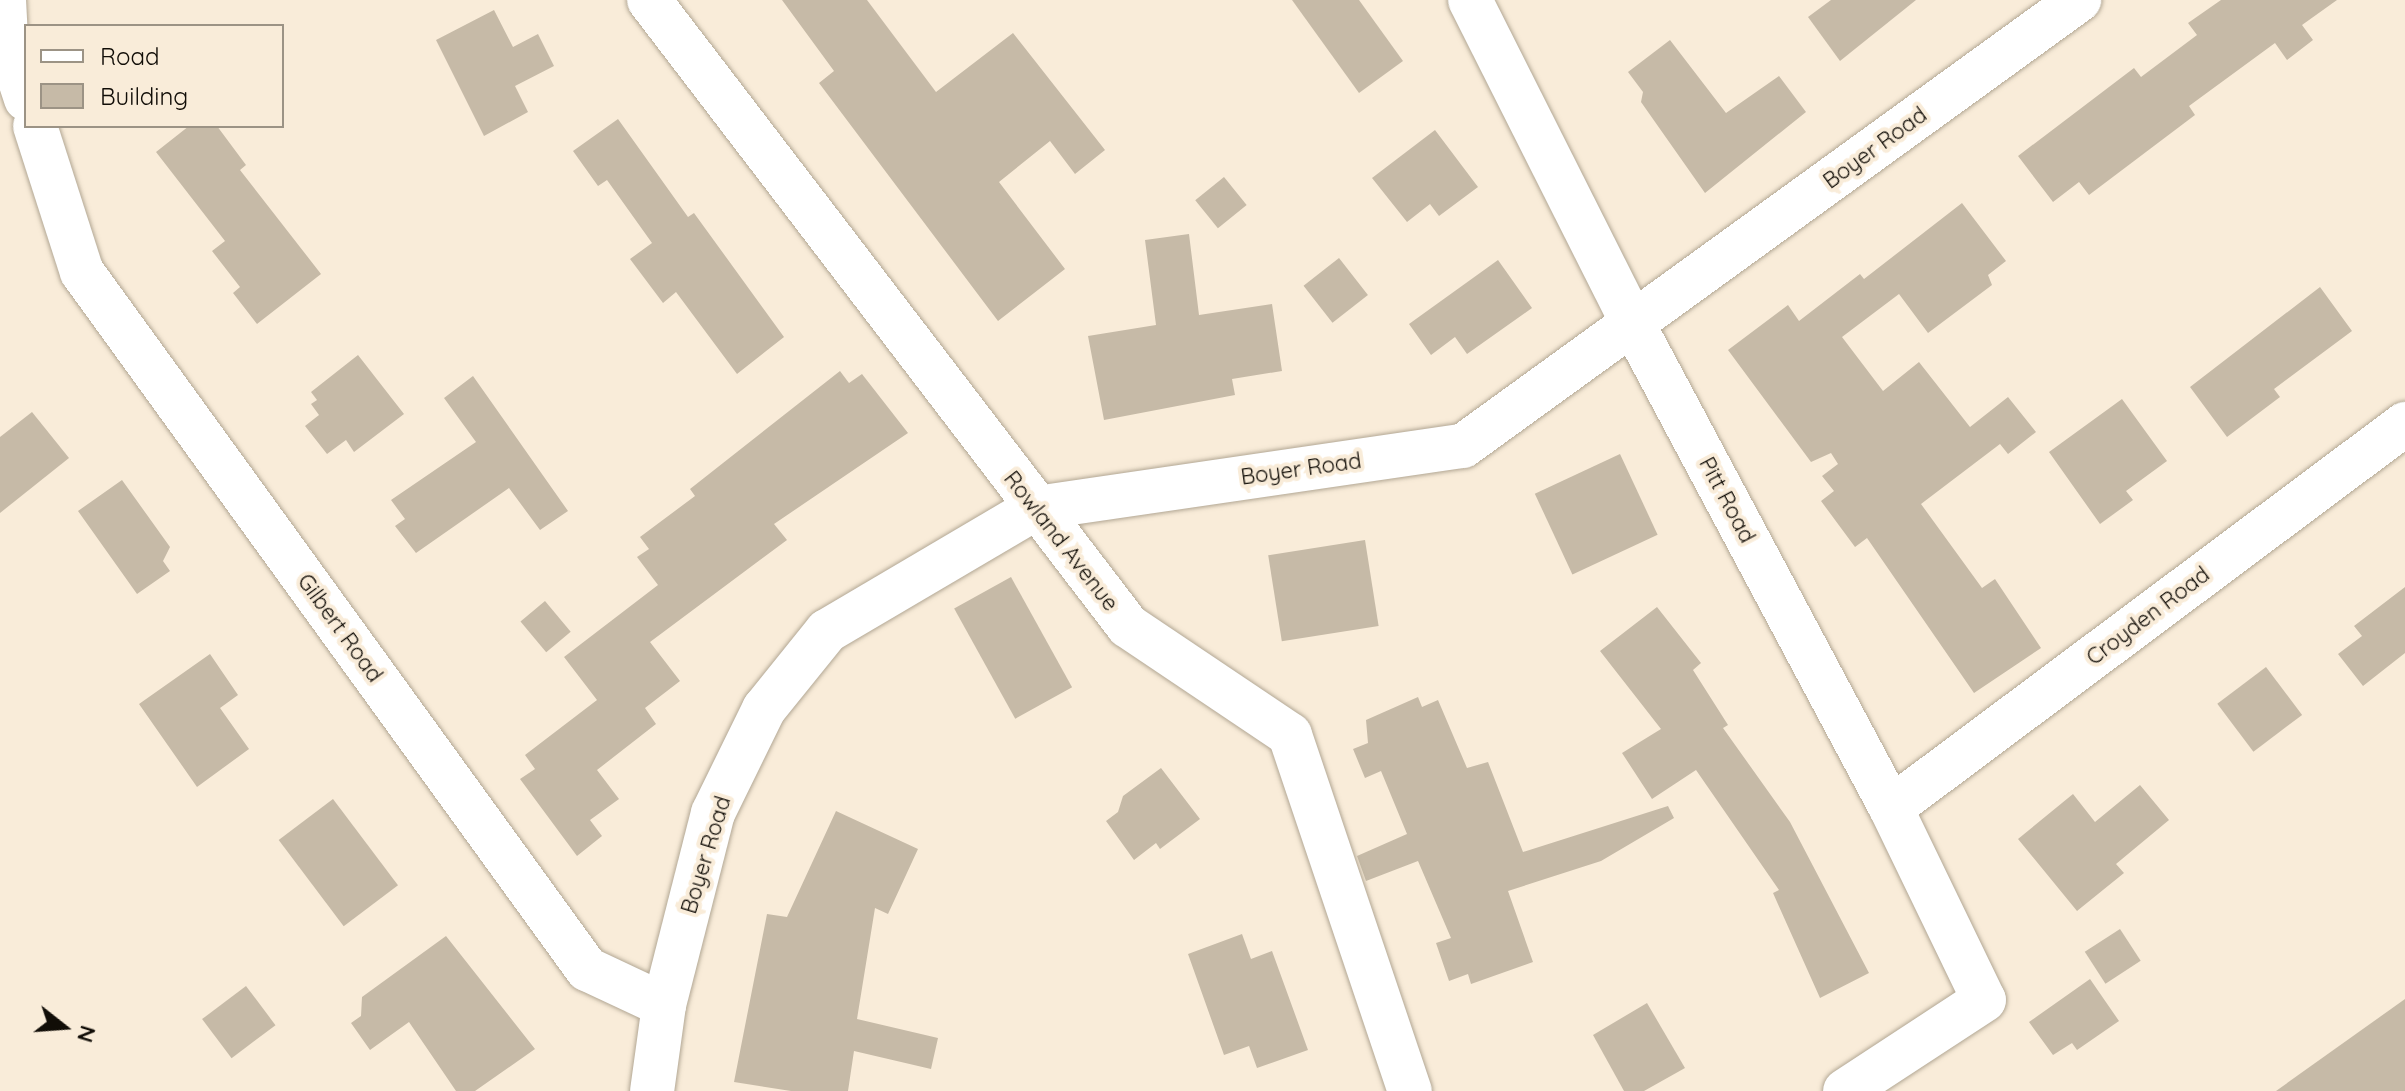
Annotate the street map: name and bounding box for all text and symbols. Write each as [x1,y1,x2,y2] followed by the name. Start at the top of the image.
[24,24,284,128] legend
[100,41,160,71] text: Road
[100,81,188,111] text: Building
[1818,102,1932,194] street label: Boyer Road
[1239,447,1363,491] street label: Boyer Road
[1693,453,1761,547] street label: Pitt Road
[998,466,1124,616] street label: Rowland Avenue
[2081,561,2215,671] street label: Croyden Road
[292,569,388,687] street label: Gilbert Road
[676,793,736,917] street label: Boyer Road
[24,987,104,1067] north arrow
[71,1022,103,1046] text: N

